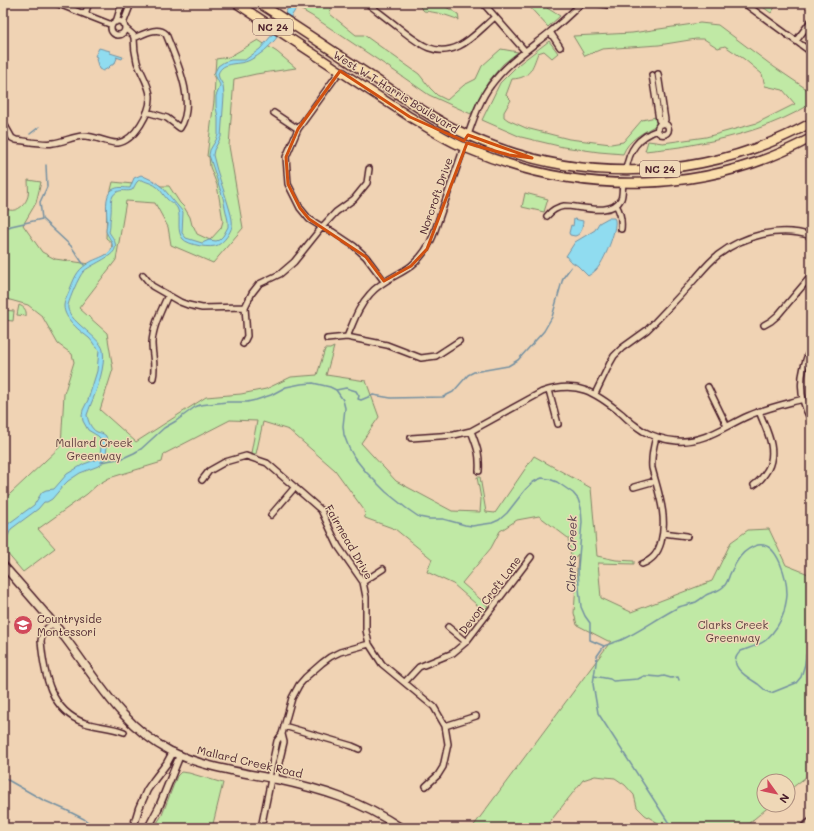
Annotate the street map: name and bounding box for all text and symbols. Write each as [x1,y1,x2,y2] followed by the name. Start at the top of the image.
[253,19,293,35] road number: NC 24
[331,47,462,136] street label: West W T Harris Boulevard
[415,155,456,236] street label: Norcroft Drive
[640,161,680,177] road number: NC 24
[56,435,133,463] park label: Mallard Creek Greenway
[322,502,377,582] street label: Fairmead Drive
[562,515,580,593] water label: Clarks Creek
[455,552,524,637] street label: Devon Croft Lane
[37,611,102,639] place label: Countryside Montessori
[12,614,34,636] school or university icon: Countryside Montessori
[698,617,768,645] park label: Clarks Creek Greenway
[196,742,304,781] street label: Mallard Creek Road
[756,773,796,813] north arrow
[776,791,793,806] text: N

